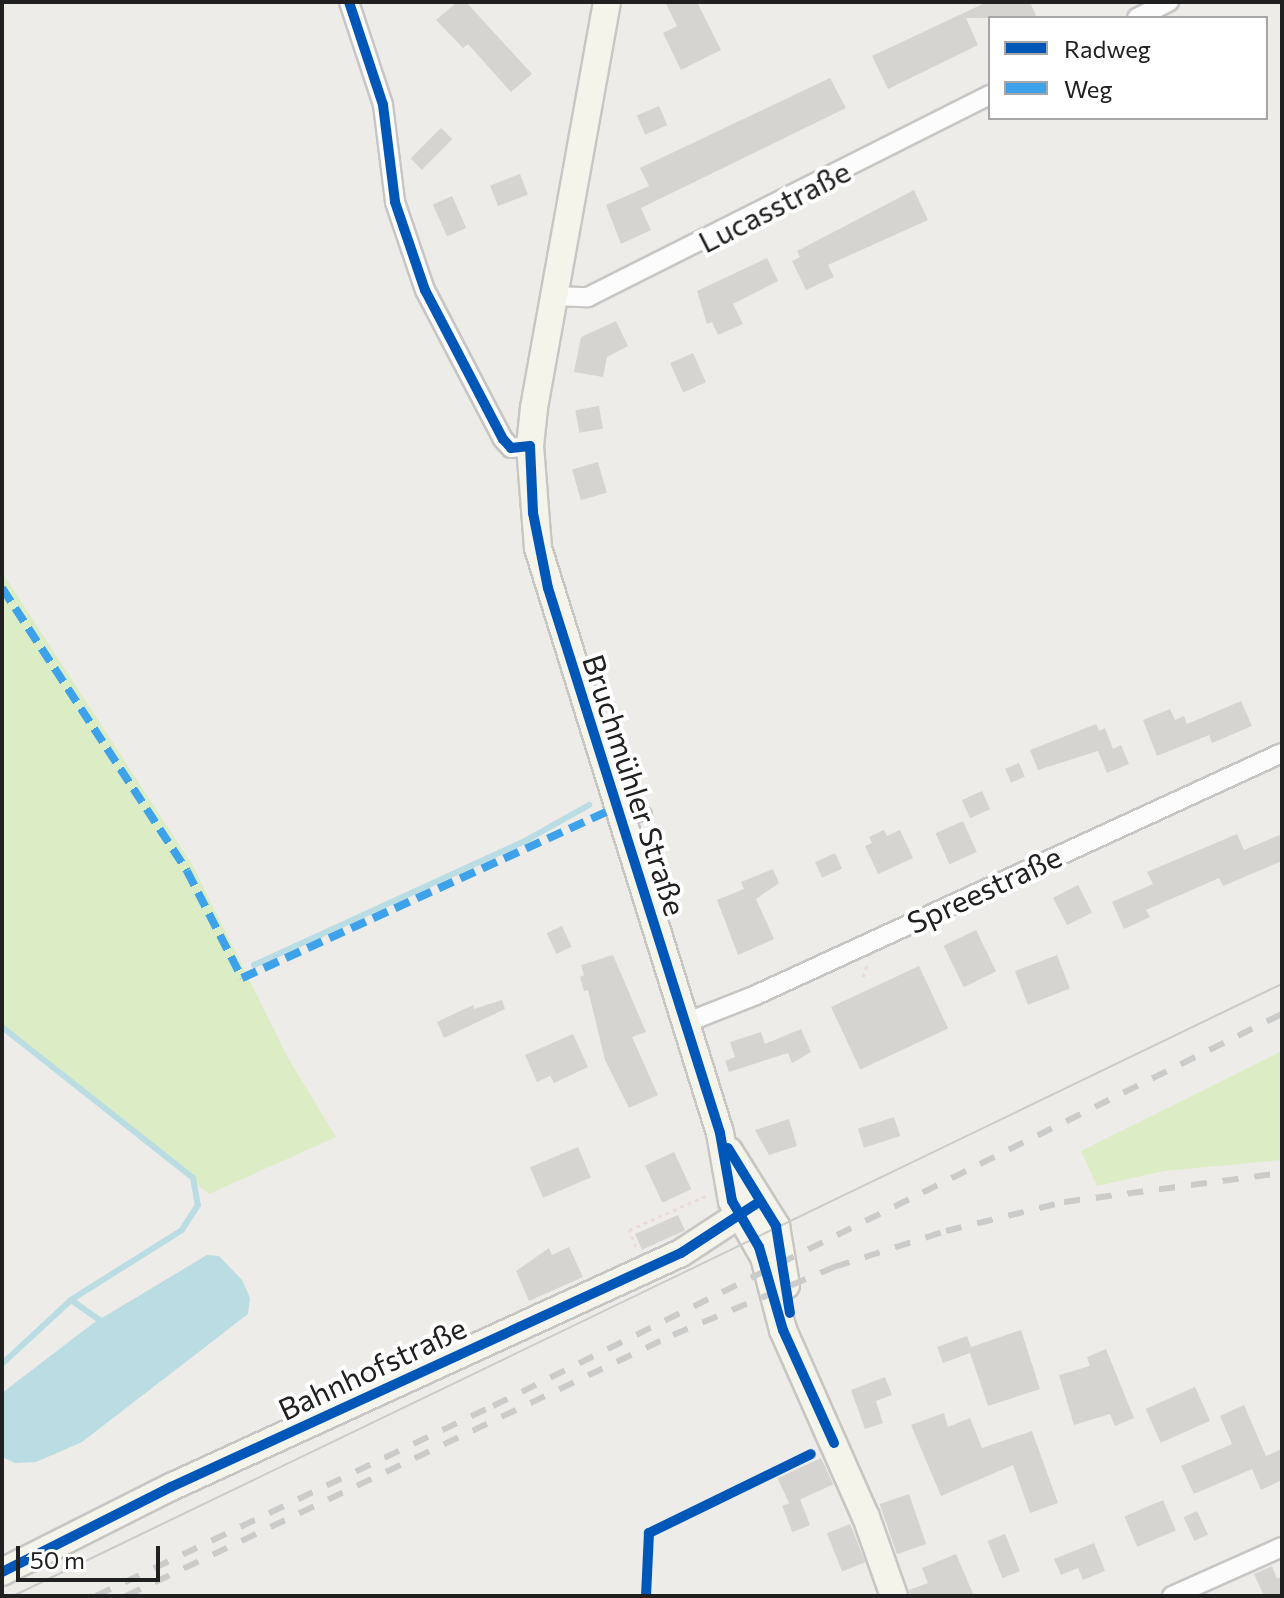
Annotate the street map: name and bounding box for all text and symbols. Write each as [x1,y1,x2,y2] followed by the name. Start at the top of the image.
[988,16,1268,120] legend
[1064,34,1151,63] text: Radweg
[1064,74,1112,103] text: Weg
[692,152,856,260] street label: Lucasstraße
[576,650,694,920] street label: Bruchmühler Straße
[901,838,1067,940] street label: Spreestraße
[272,1309,472,1427] street label: Bahnhofstraße
[20,1530,164,1580] scale bar
[30,1545,85,1574] text: 50 m

